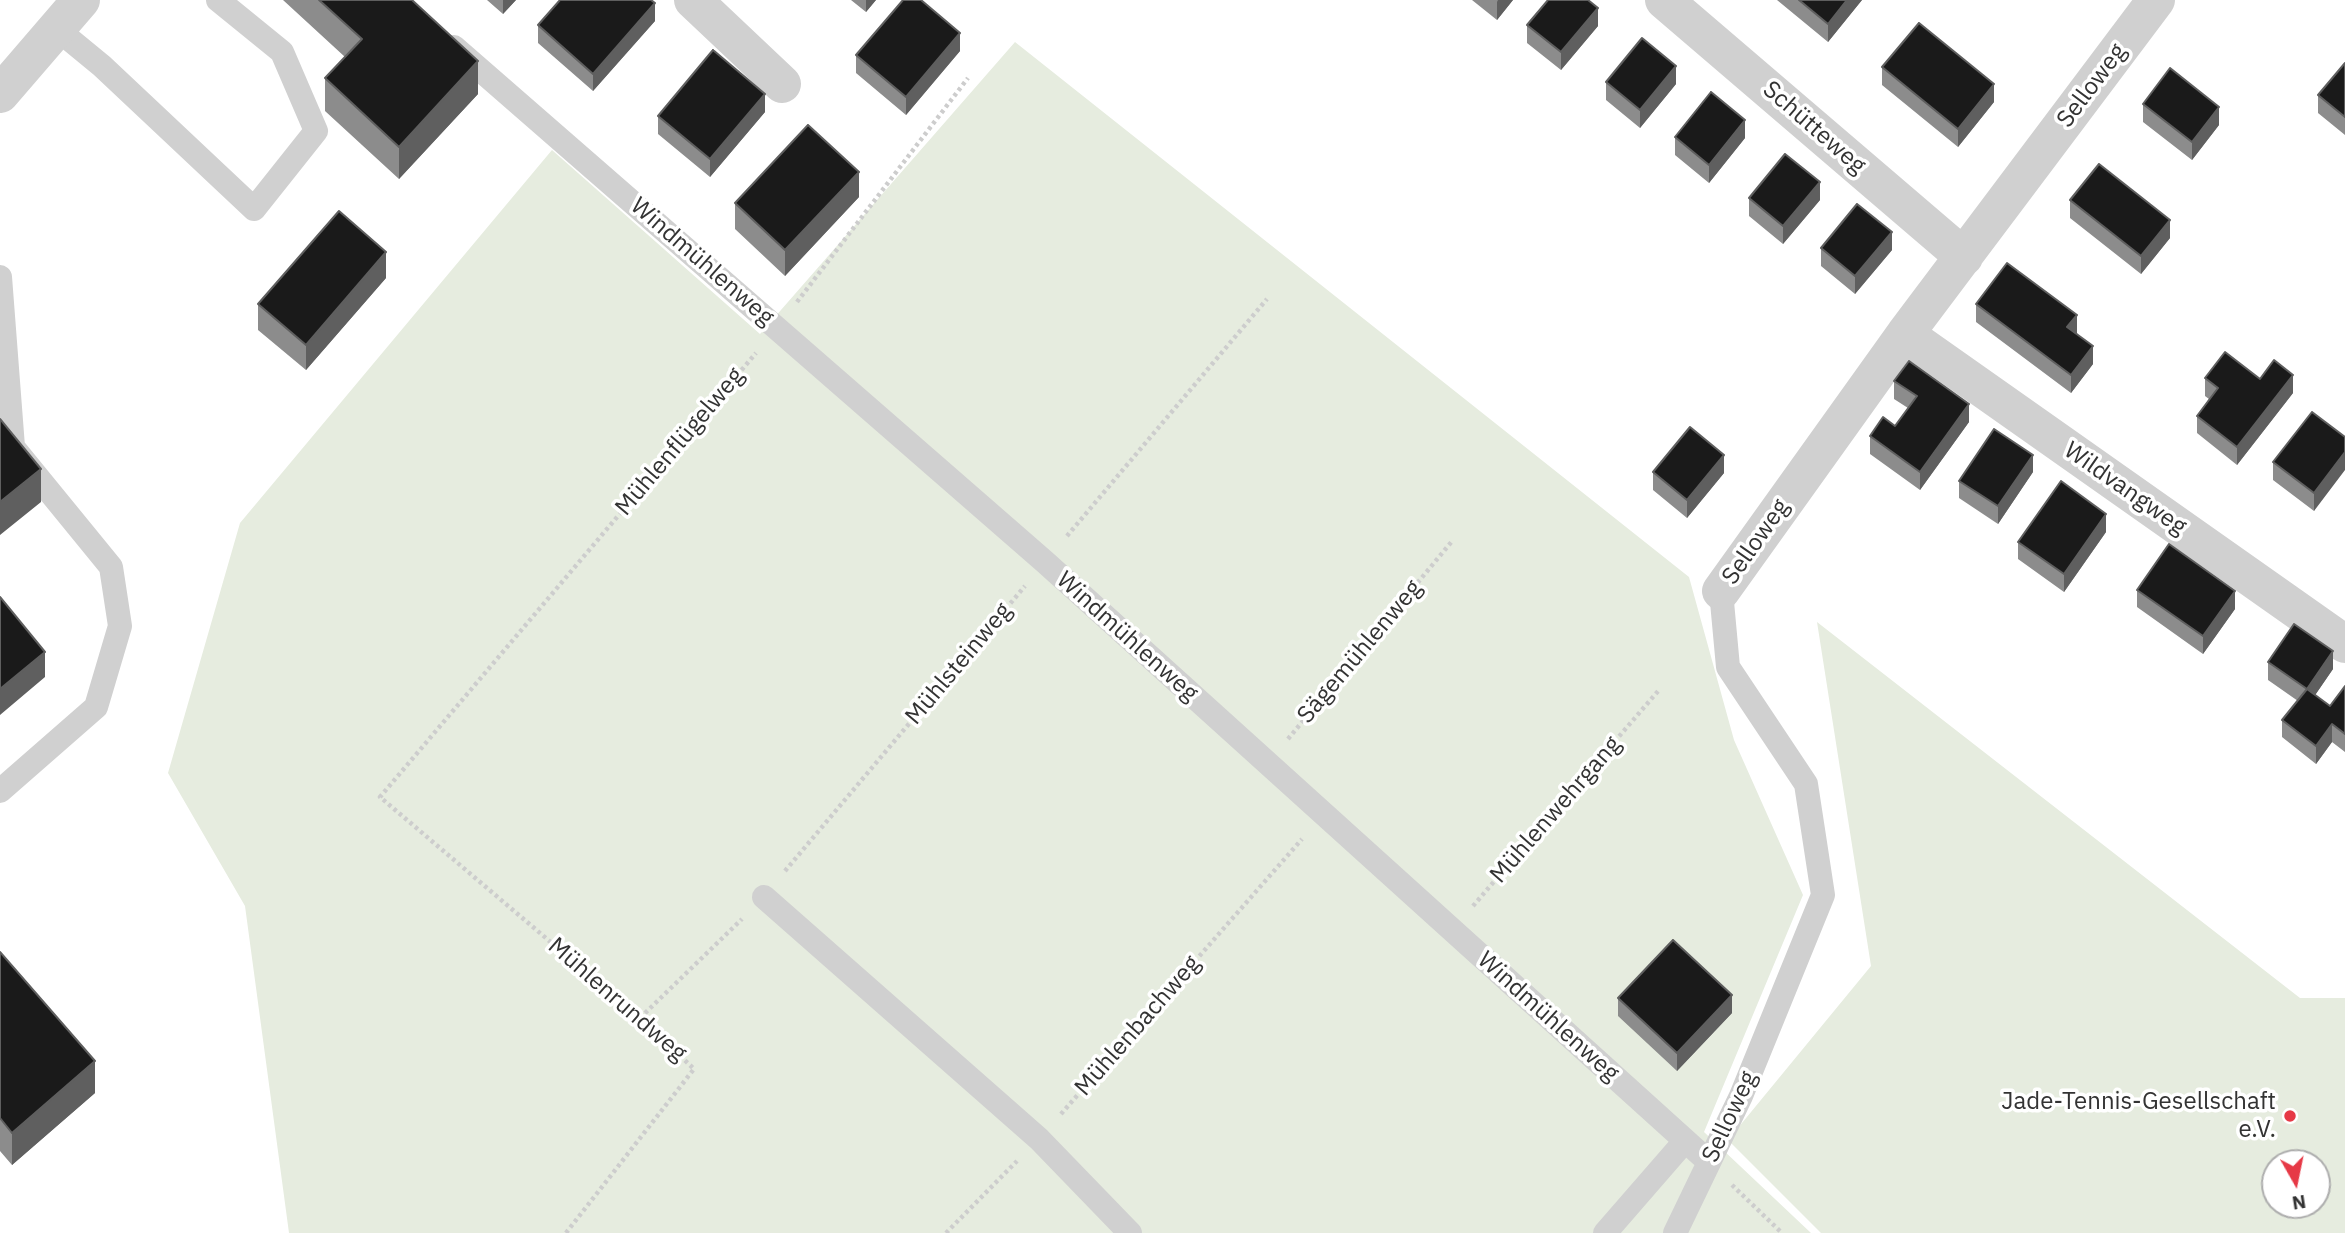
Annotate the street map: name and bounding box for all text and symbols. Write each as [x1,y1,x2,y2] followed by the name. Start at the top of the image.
[2051,38,2133,134] street label: Selloweg
[1757,75,1871,181] street label: Schütteweg
[624,192,780,332] street label: Windmühlenweg
[610,362,750,522] street label: Mühlenflügelweg
[2058,436,2192,542] street label: Wildvangweg
[1716,494,1796,590] street label: Selloweg
[1050,566,1204,708] street label: Windmühlenweg
[1292,575,1428,729] street label: Sägemühlenweg
[900,597,1018,731] street label: Mühlsteinweg
[1484,731,1628,889] street label: Mühlenwehrgang
[542,932,692,1068] street label: Mühlenrundweg
[1471,946,1625,1088] street label: Windmühlenweg
[1069,950,1207,1102] street label: Mühlenbachweg
[1696,1067,1764,1167] street label: Selloweg
[2001,1088,2276,1144] place label: Jade-Tennis-Gesellschaft e.V.
[2282,1108,2298,1124] marker: Jade-Tennis-Gesellschaft e.V.
[2261,1149,2331,1219] north arrow
[2290,1190,2308,1216] text: N

